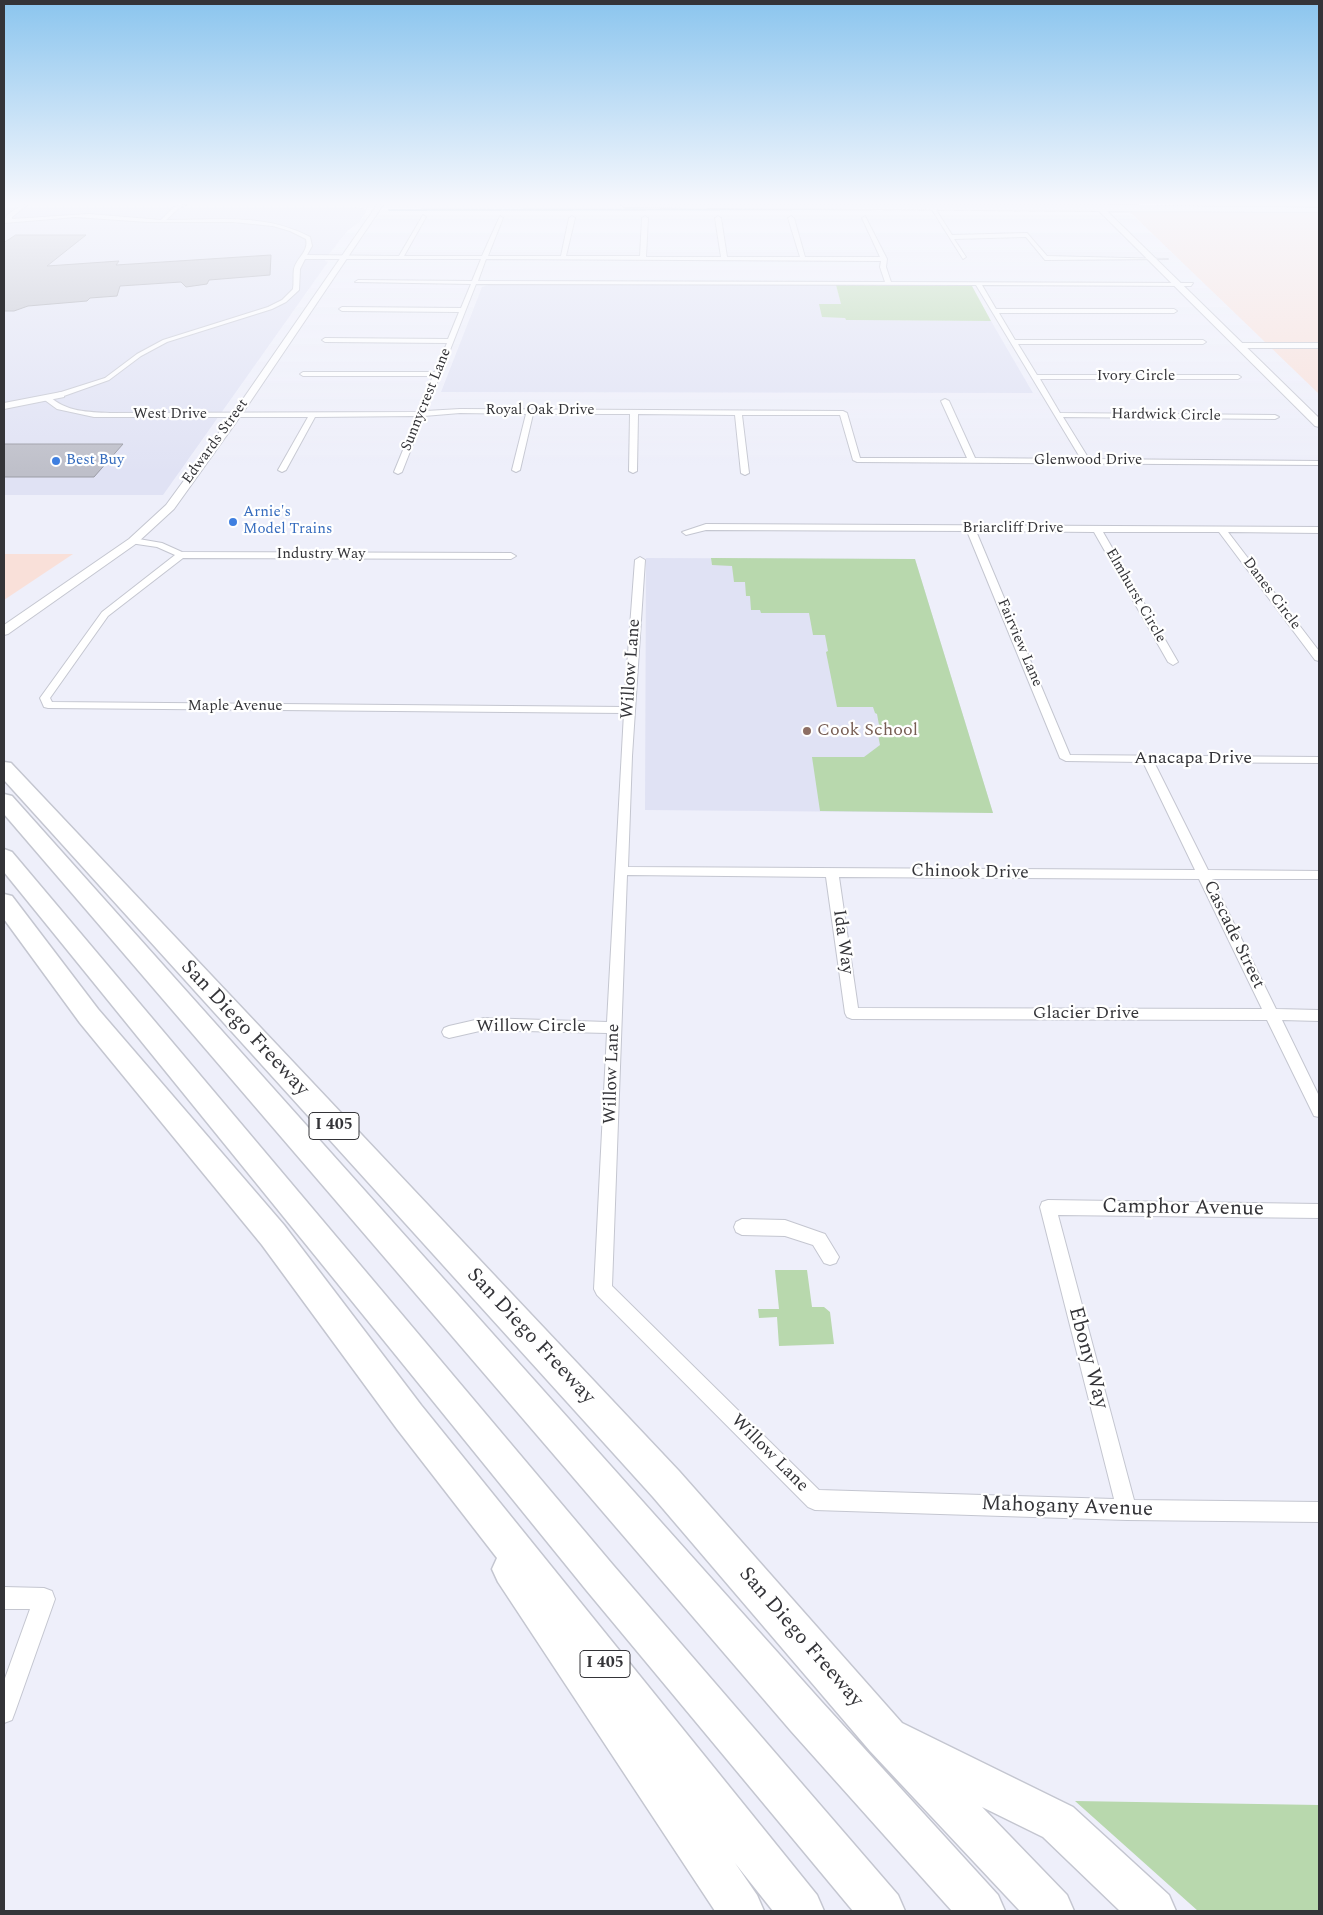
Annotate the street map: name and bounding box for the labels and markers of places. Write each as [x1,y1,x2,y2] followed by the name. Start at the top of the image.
[66,452,124,470] place label: Best Buy
[50,455,62,467] marker: Best Buy
[243,504,332,539] place label: Arnie's Model Trains
[227,516,239,528] marker: Arnie's Model Trains
[817,720,918,742] place label: Cook School
[801,725,813,737] marker: Cook School

